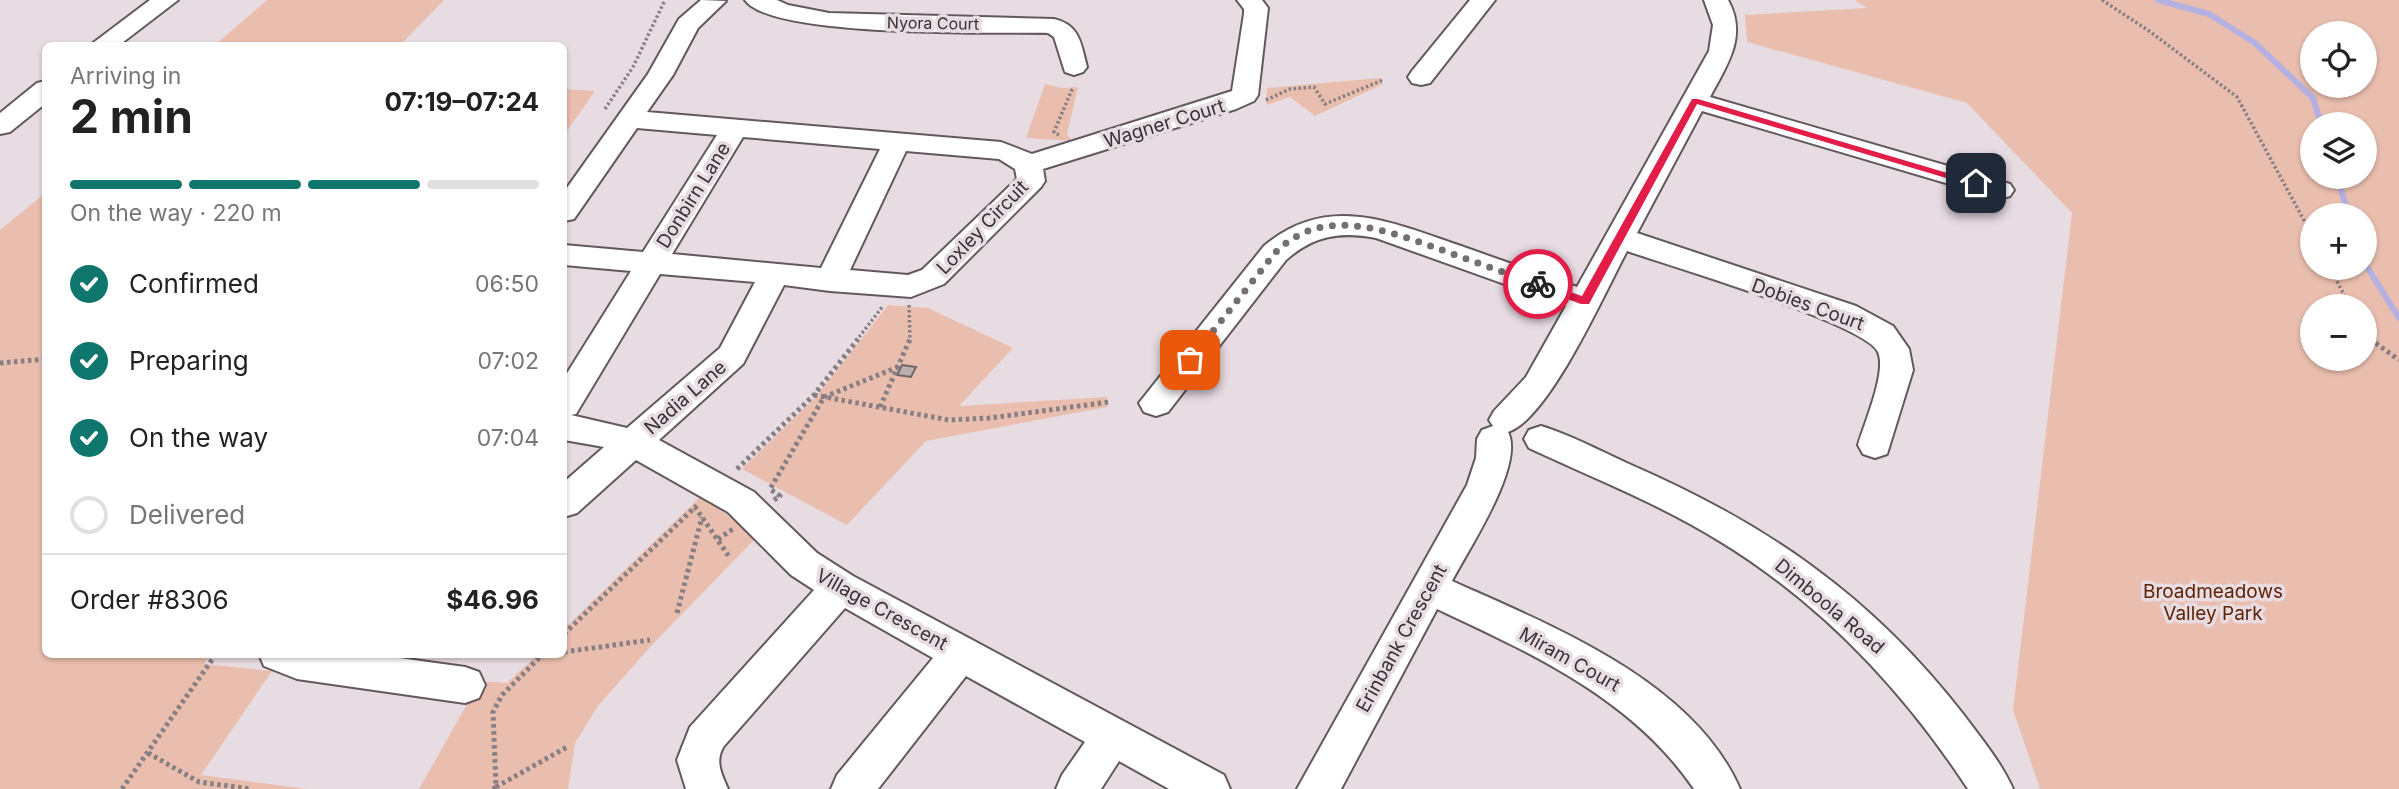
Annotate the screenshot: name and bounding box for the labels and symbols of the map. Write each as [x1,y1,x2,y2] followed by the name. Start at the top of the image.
[887,12,979,34] street label: Nyora Court
[1101,94,1227,153] street label: Wagner Court
[652,138,735,252] street label: Donbirn Lane
[1946,153,2006,213] pin
[932,176,1033,279] street label: Loxley Circuit
[1503,249,1573,319] courier
[1748,273,1867,335] street label: Dobies Court
[1160,330,1220,390] pin
[640,356,731,439] street label: Nadia Lane
[1770,554,1889,659] street label: Dimboola Road
[1351,560,1452,716] street label: Erinbank Crescent
[812,564,952,655] street label: Village Crescent
[2143,580,2283,625] park label: Broadmeadows Valley Park
[1515,622,1624,697] street label: Miram Court

